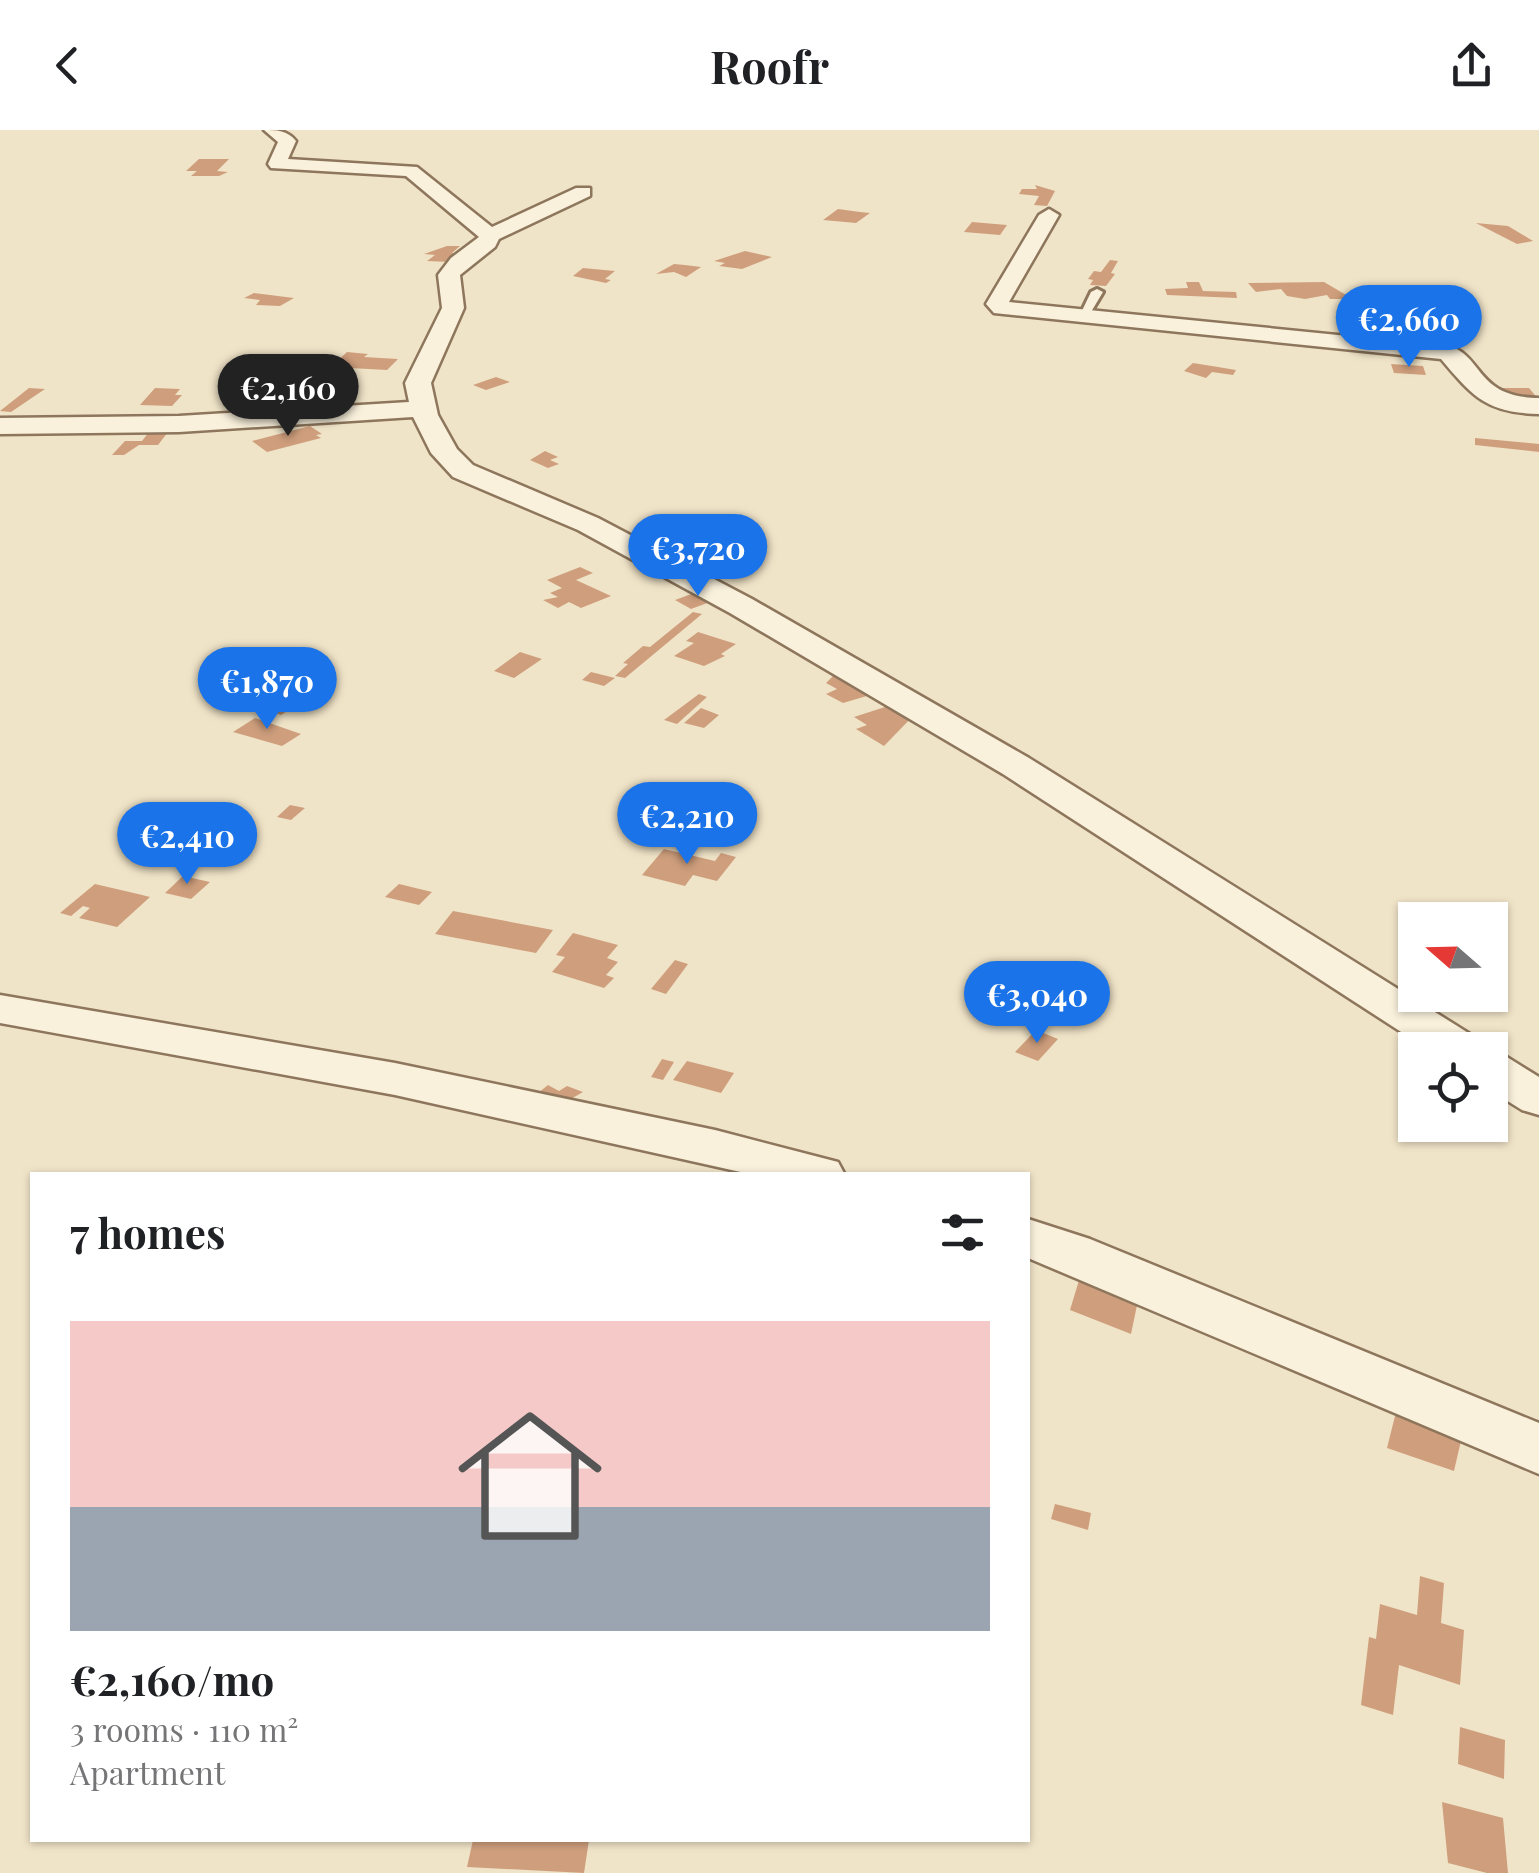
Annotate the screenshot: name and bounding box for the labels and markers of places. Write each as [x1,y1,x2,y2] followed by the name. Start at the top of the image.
[1328,285,1490,370] pin: €2,660
[207,354,369,439] pin: €2,160
[617,514,779,599] pin: €3,720
[186,647,348,732] pin: €1,870
[606,782,768,867] pin: €2,210
[106,802,268,887] pin: €2,410
[956,961,1118,1046] pin: €3,040

